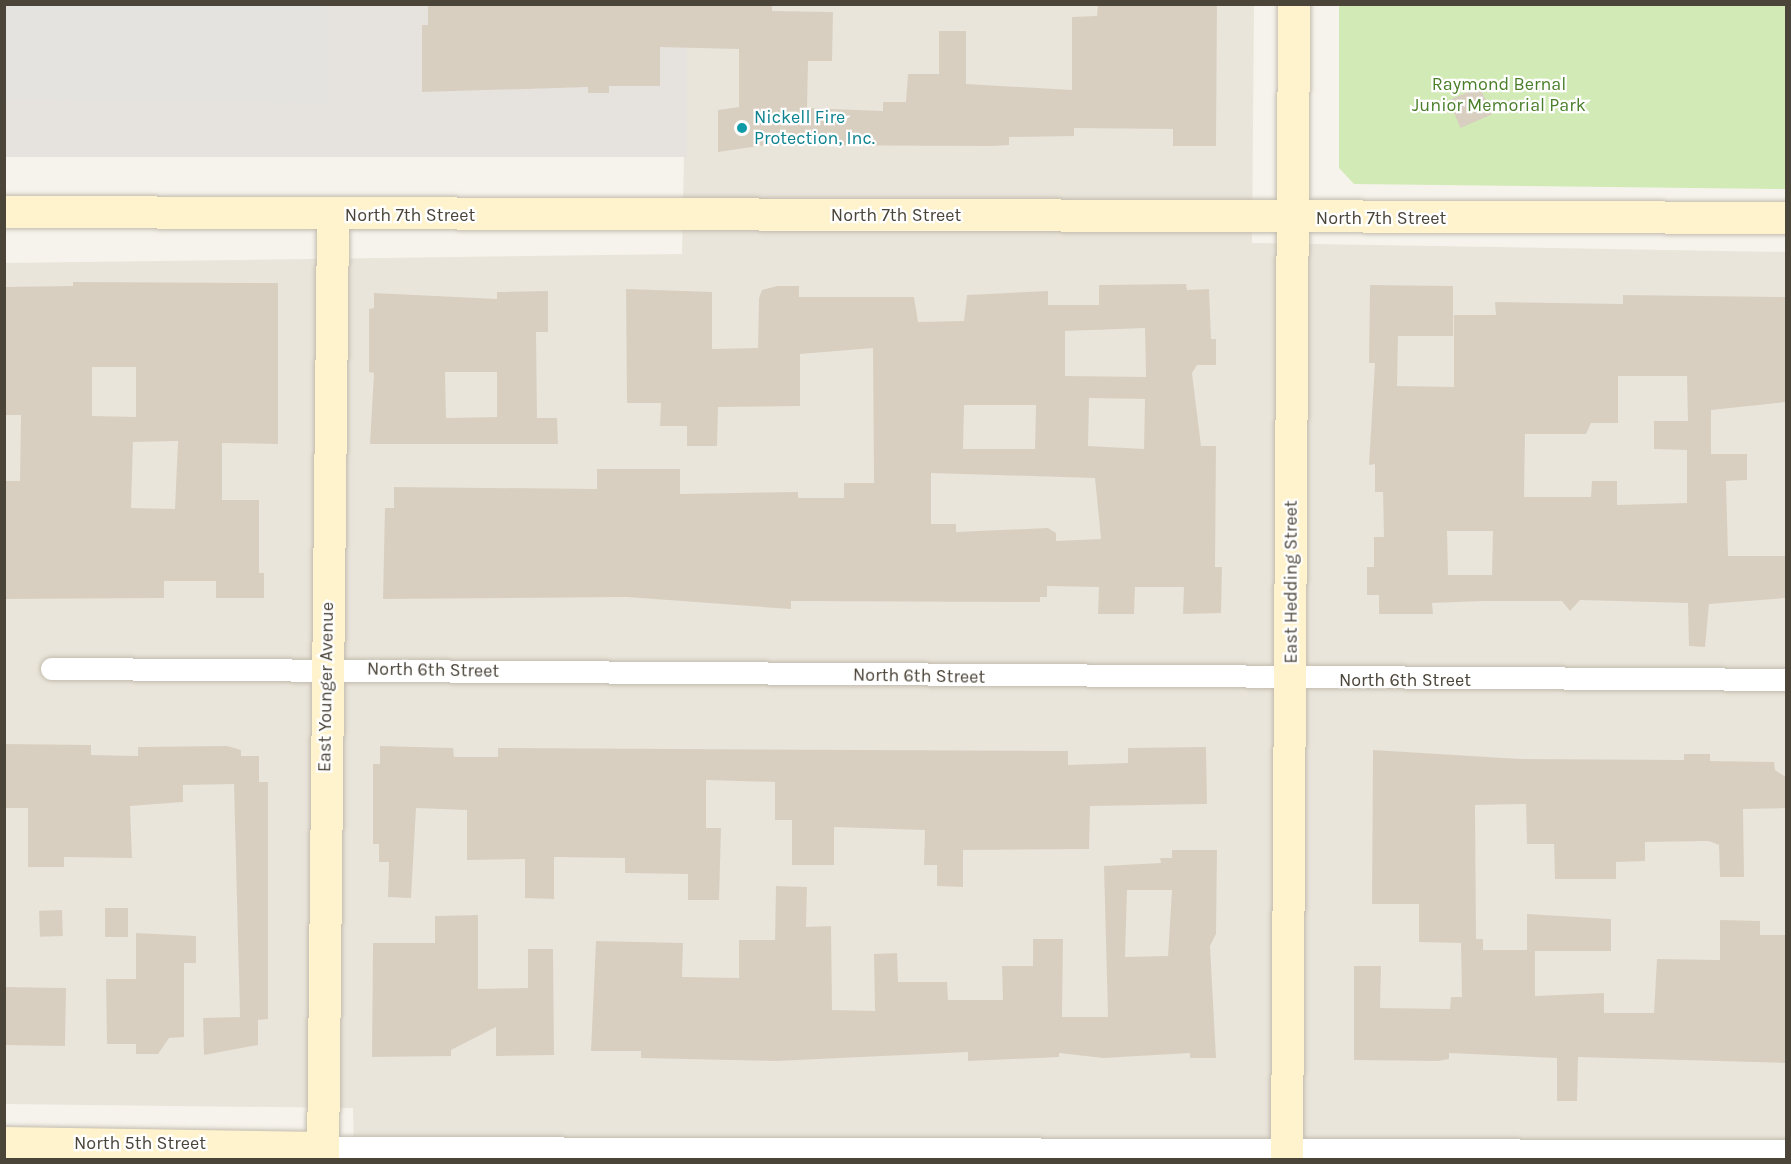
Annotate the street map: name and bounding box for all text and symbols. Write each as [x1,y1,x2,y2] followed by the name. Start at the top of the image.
[1412,74,1586,116] park label: Raymond Bernal Junior Memorial Park
[754,107,875,150] place label: Nickell Fire Protection, Inc.
[735,121,749,135] marker: Nickell Fire Protection, Inc.
[345,204,475,226] street label: North 7th Street
[831,204,961,226] street label: North 7th Street
[1316,207,1446,229] street label: North 7th Street
[1280,500,1302,664] street label: East Hedding Street
[314,602,338,772] street label: East Younger Avenue
[367,658,499,682] street label: North 6th Street
[853,664,985,688] street label: North 6th Street
[1339,669,1471,691] street label: North 6th Street
[74,1132,206,1154] street label: North 5th Street

